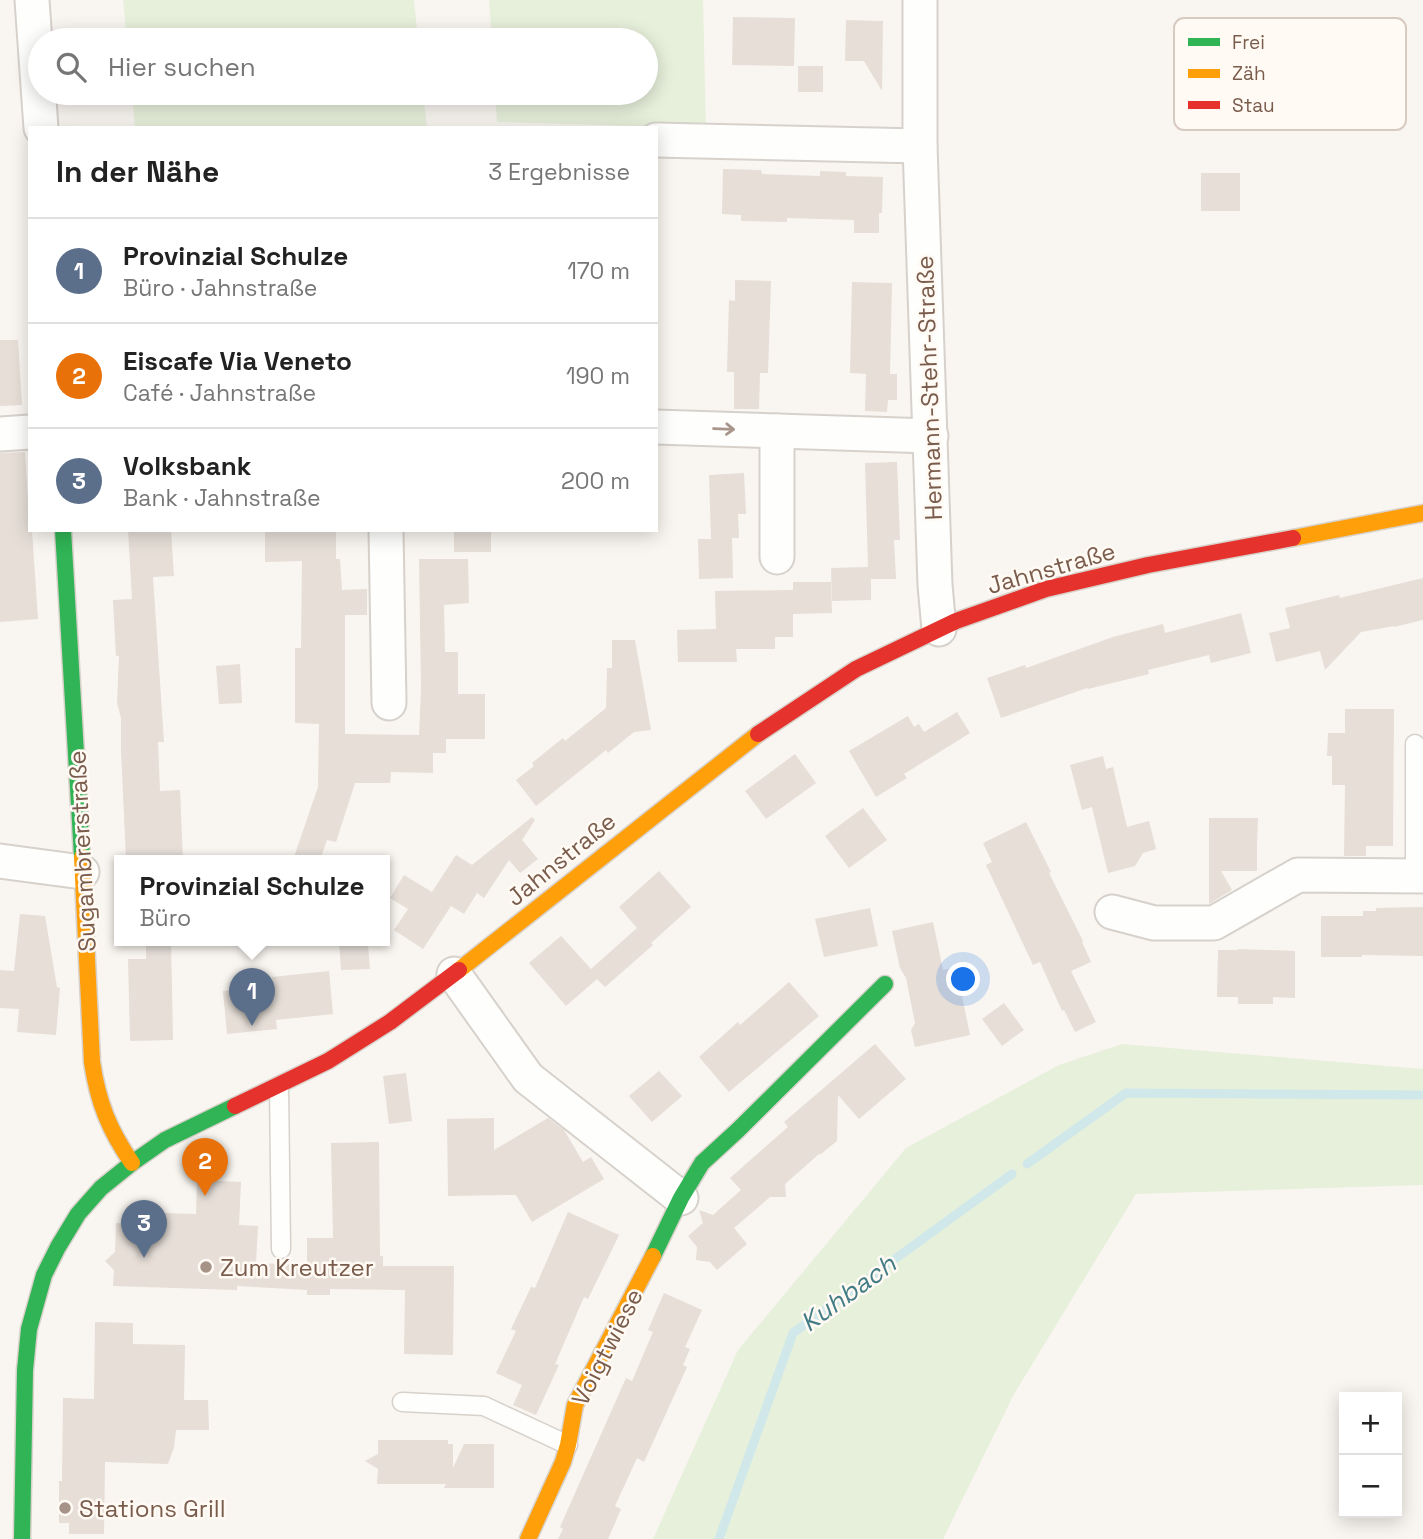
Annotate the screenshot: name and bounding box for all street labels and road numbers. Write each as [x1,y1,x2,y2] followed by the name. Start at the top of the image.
[909,255,949,521] street label: Hermann-Stehr-Straße
[983,535,1119,601] street label: Jahnstraße
[61,750,103,952] street label: Sugambrerstraße
[500,805,622,913] street label: Jahnstraße
[564,1283,650,1411] street label: Voigtwiese

